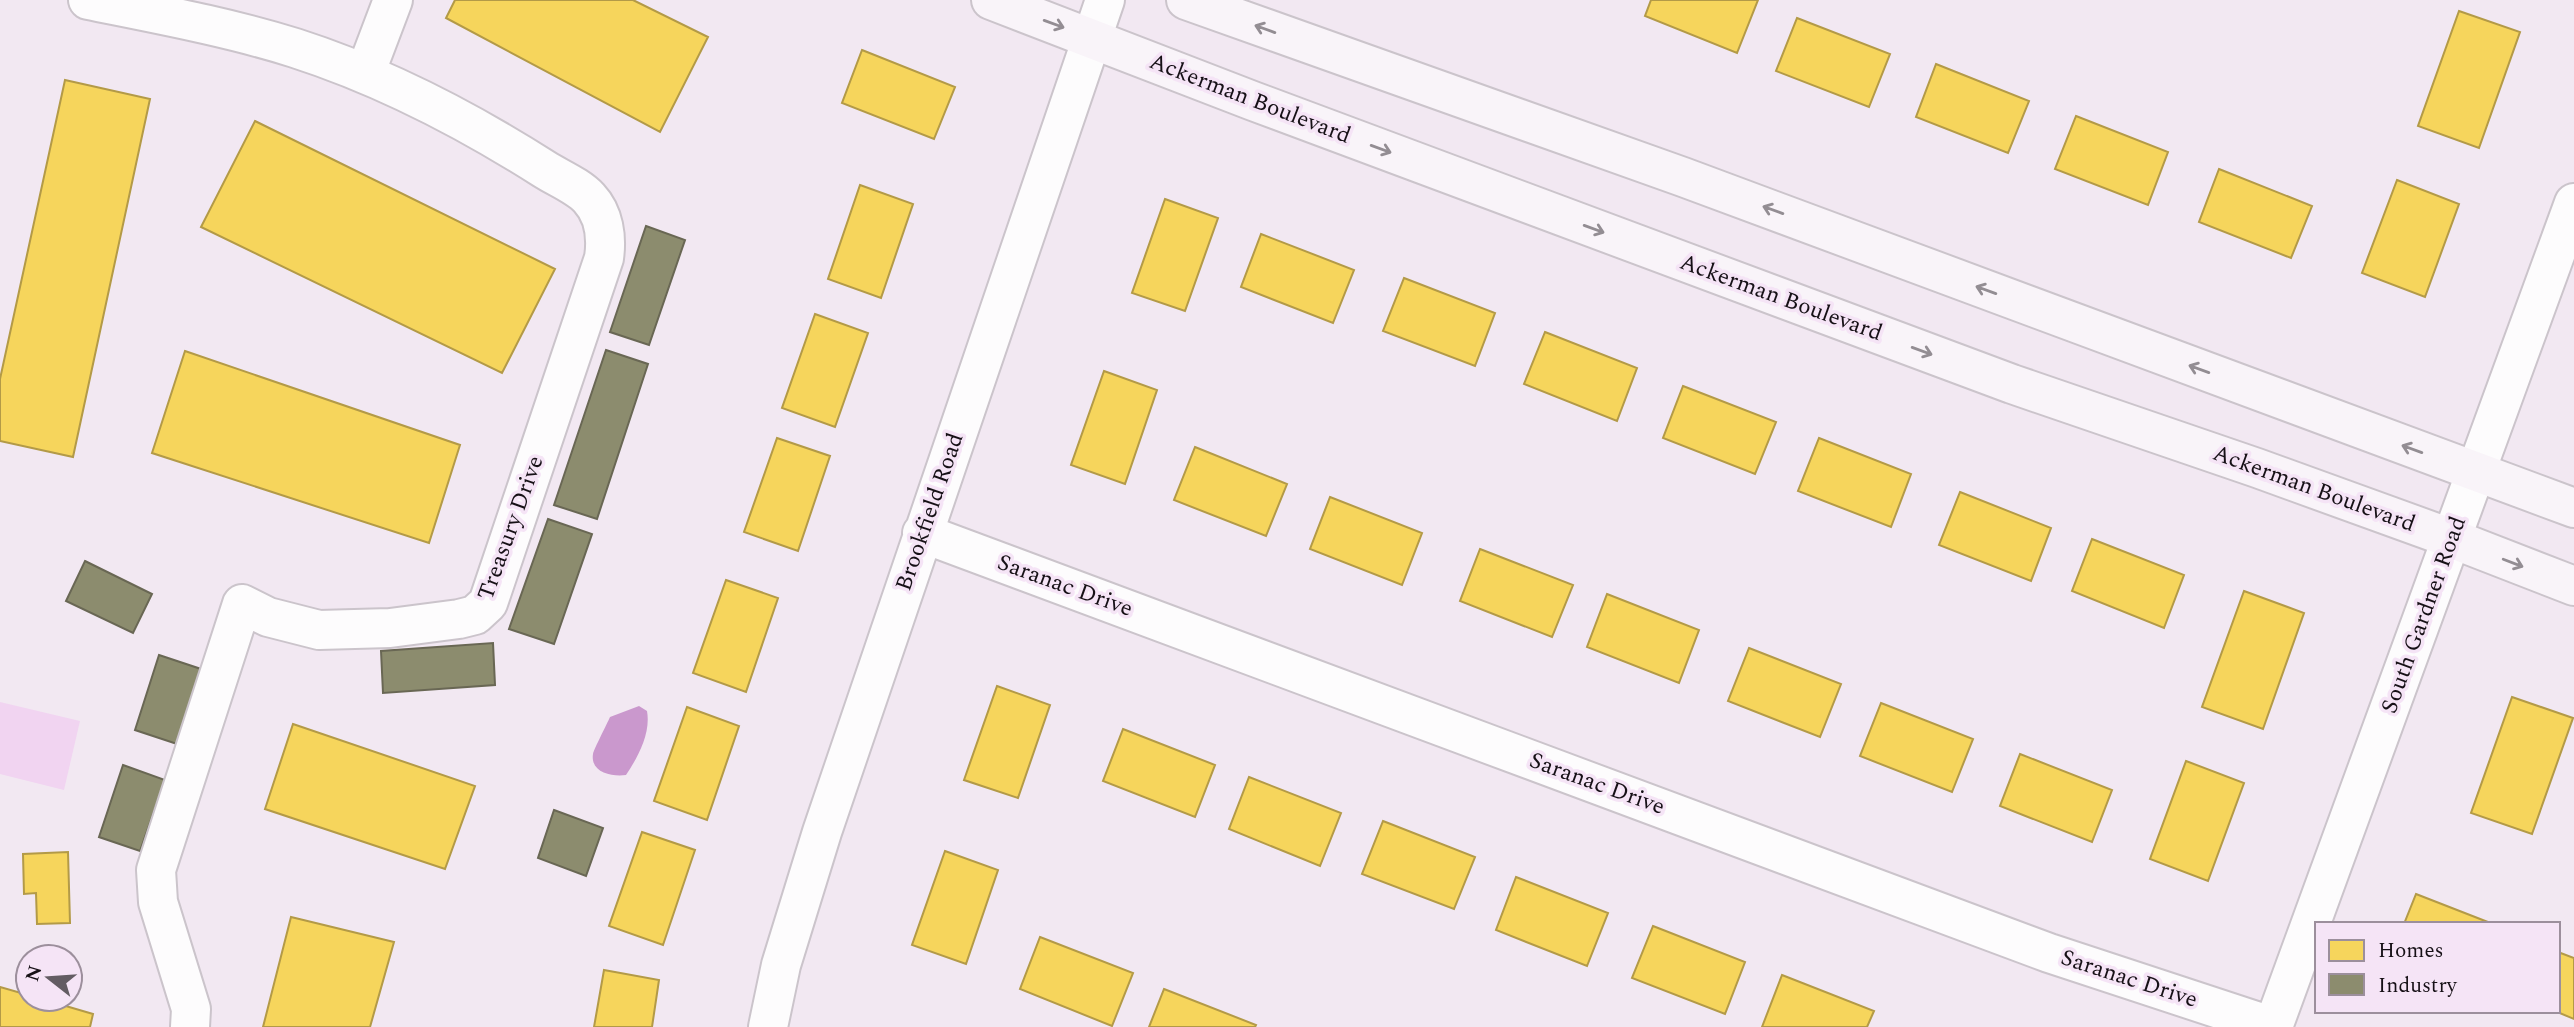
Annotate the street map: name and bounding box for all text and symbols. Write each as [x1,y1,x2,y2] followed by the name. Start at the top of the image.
[1043,19,1065,31] one-way arrow
[1255,22,1277,34] one-way arrow
[1144,44,1356,154] street label: Ackerman Boulevard
[1370,144,1392,156] one-way arrow
[1762,203,1784,216] one-way arrow
[1583,223,1605,236] one-way arrow
[1675,245,1887,351] street label: Ackerman Boulevard
[1975,283,1997,295] one-way arrow
[1911,346,1933,358] one-way arrow
[2188,362,2210,375] one-way arrow
[887,428,973,596] street label: Brookfield Road
[2208,436,2420,542] street label: Ackerman Boulevard
[2402,442,2423,454] one-way arrow
[469,451,553,605] street label: Treasury Drive
[2372,511,2476,718] street label: South Gardner Road
[992,545,1138,627] street label: Saranac Drive
[2502,557,2524,570] one-way arrow
[1524,743,1670,825] street label: Saranac Drive
[2315,922,2560,1013] legend
[2378,935,2444,967] text: Homes
[2056,940,2202,1018] street label: Saranac Drive
[14,943,84,1013] north arrow
[18,962,50,985] text: N
[2378,970,2458,1002] text: Industry

